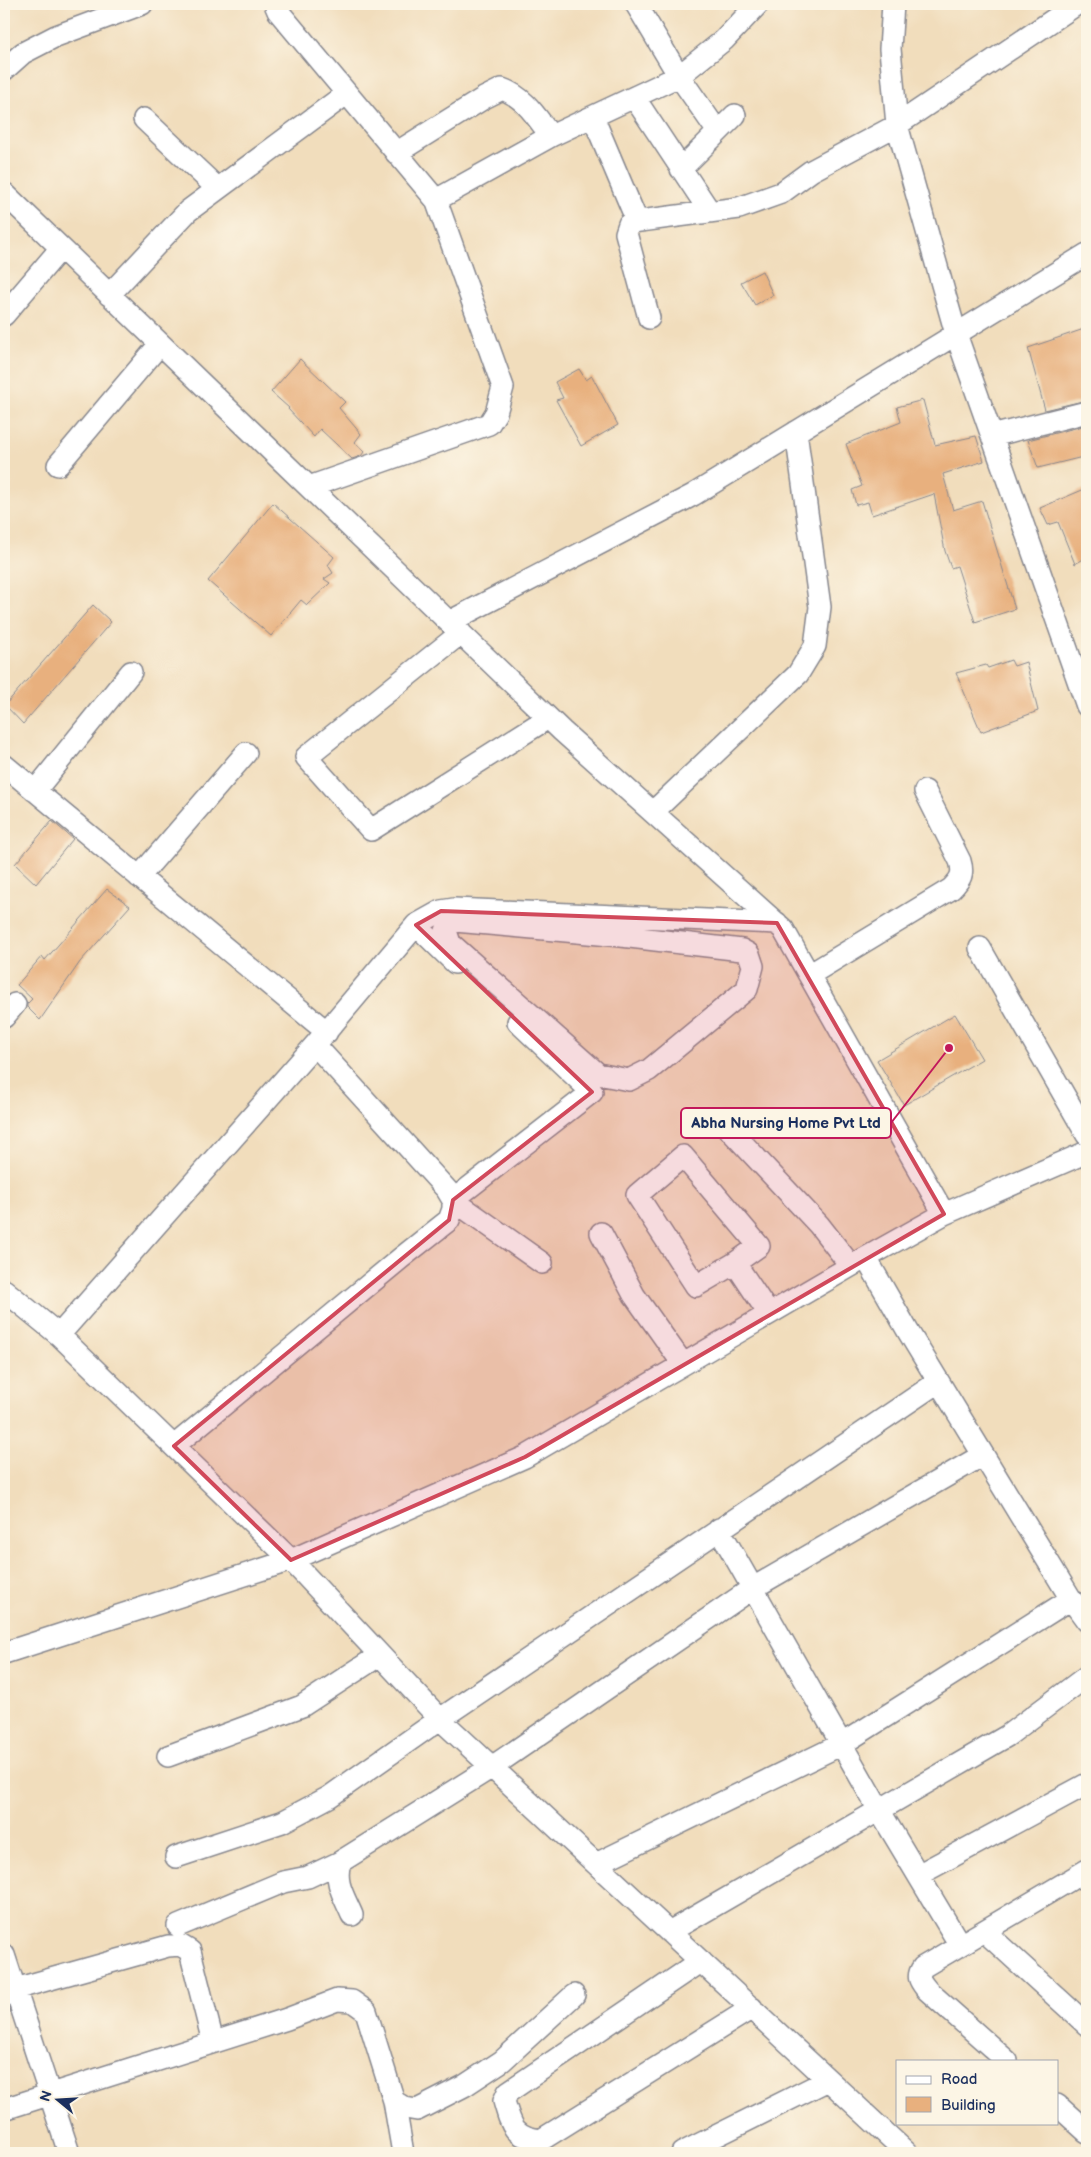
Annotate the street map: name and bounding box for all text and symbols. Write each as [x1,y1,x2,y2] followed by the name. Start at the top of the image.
[681,1108,891,1138] callout: Abha Nursing Home Pvt Ltd
[690,1114,881,1133] text: Abha Nursing Home Pvt Ltd
[896,2060,1058,2124] legend
[941,2070,977,2089] text: Road
[32,2074,82,2124] north arrow
[36,2089,56,2104] text: N
[941,2096,996,2115] text: Building

